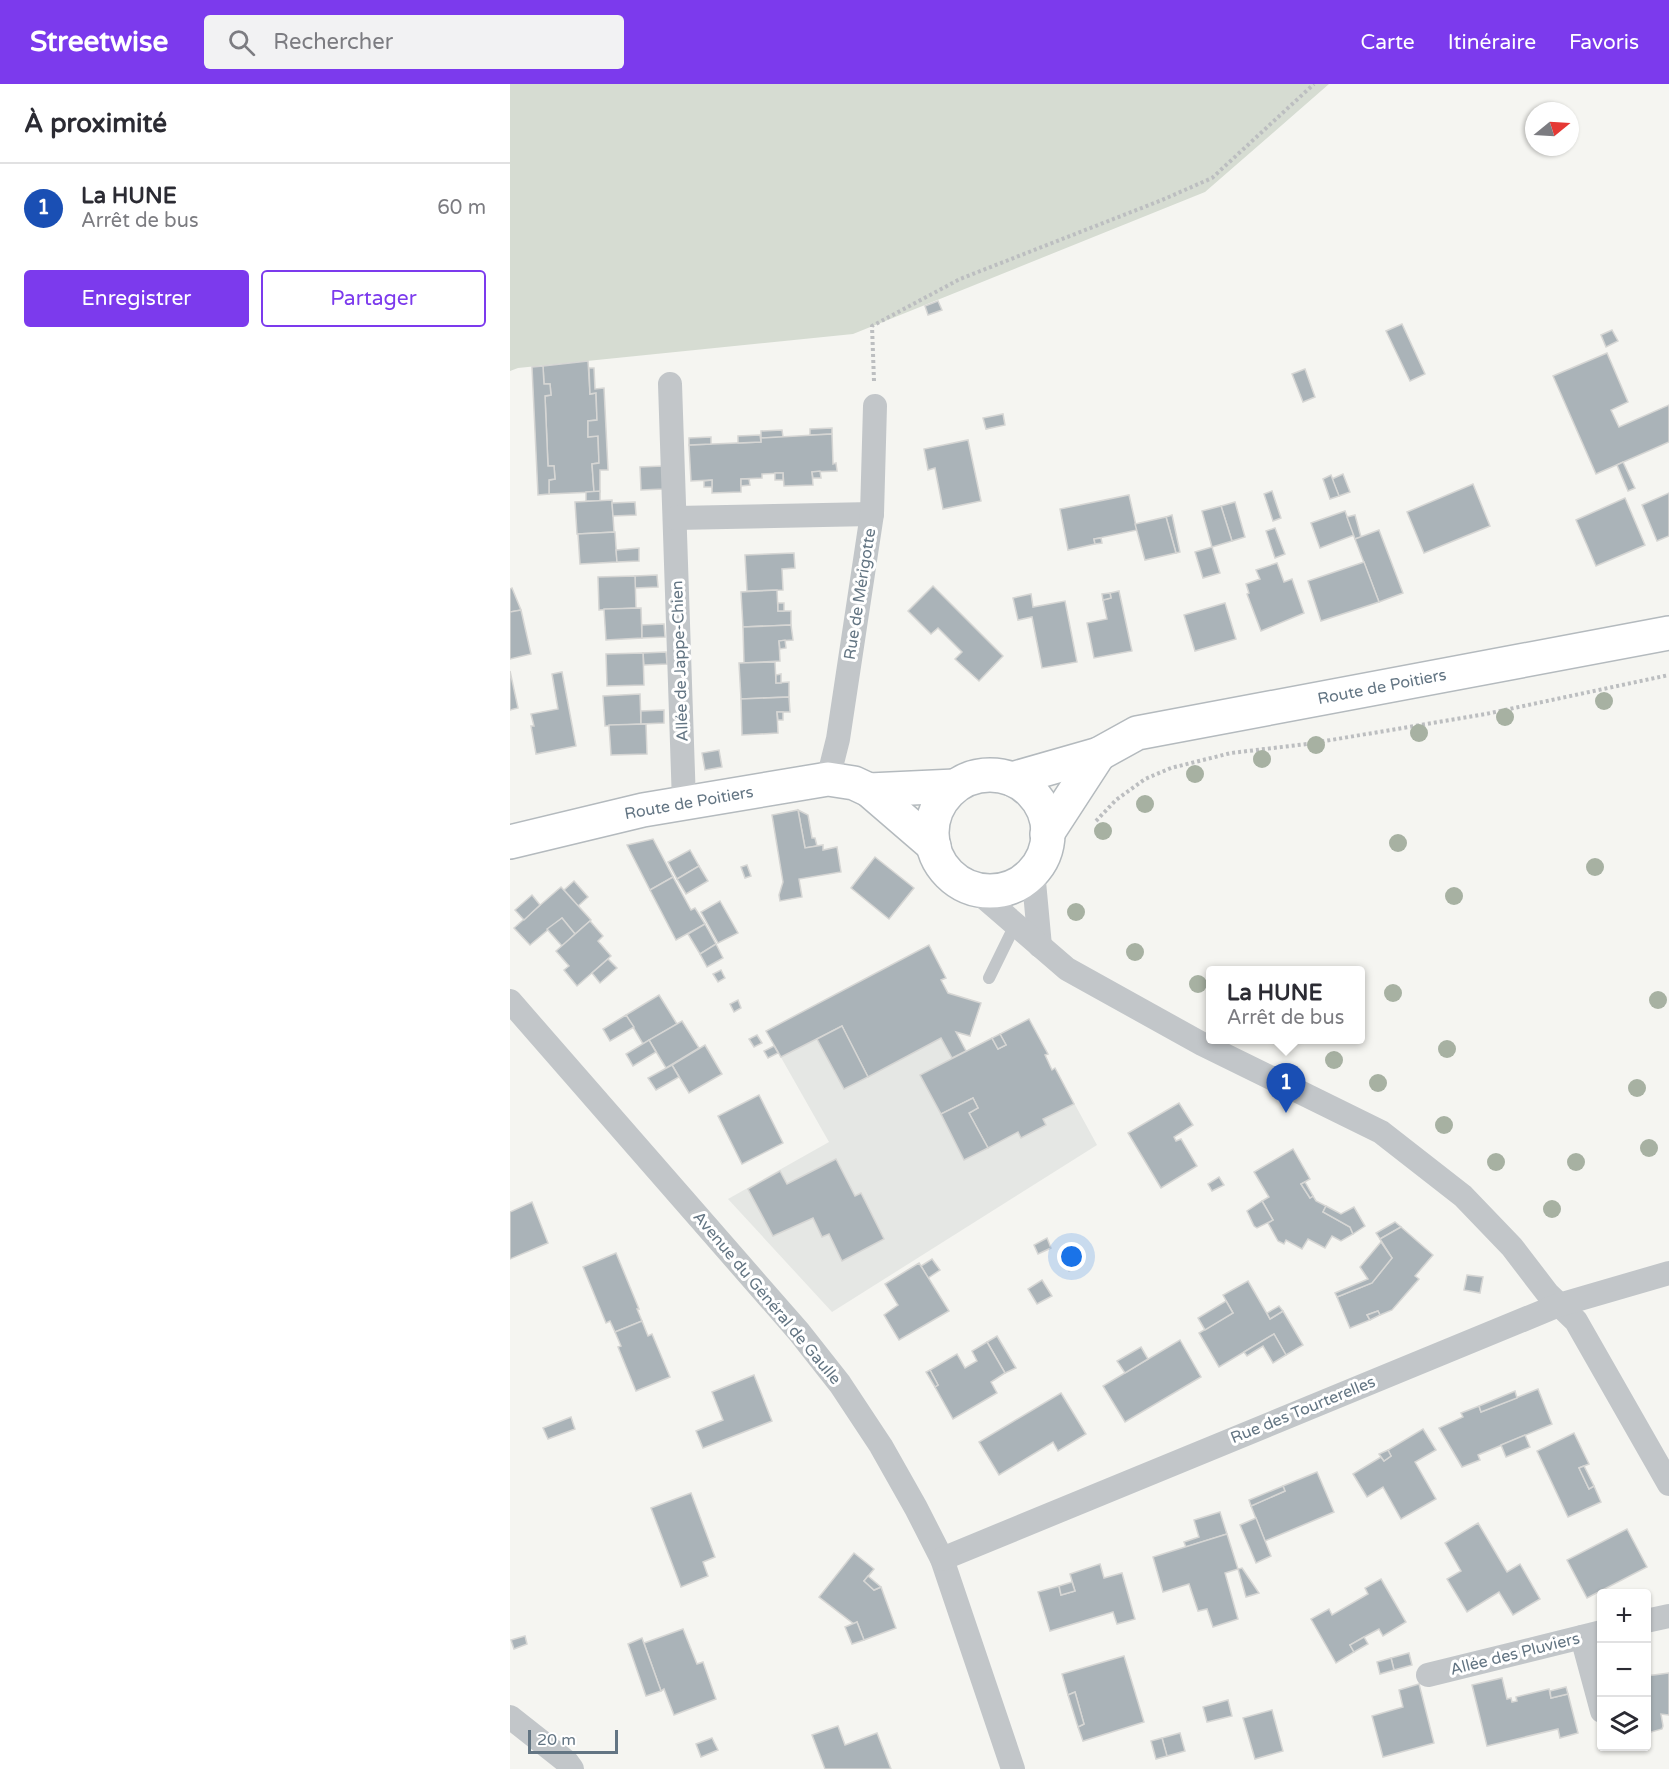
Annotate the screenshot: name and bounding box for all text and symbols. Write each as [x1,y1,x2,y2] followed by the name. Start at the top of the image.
[204,15,624,69] search box
[30,25,168,59] text: Streetwise
[225,26,258,59] icon: search
[273,29,393,55] text: Rechercher
[1361,30,1415,55] text: Carte
[1448,30,1536,55] text: Itinéraire
[1569,30,1639,55] text: Favoris
[1525,102,1579,156] north arrow
[24,108,167,139] text: À proximité
[81,183,177,209] text: La HUNE
[37,196,50,220] text: 1
[437,196,486,220] text: 60 m
[81,209,199,233] text: Arrêt de bus
[24,270,249,327] button: Enregistrer
[261,270,486,327] button: Partager
[840,527,880,661] street label: Rue de Mérigotte
[667,580,693,742] street label: Allée de Jappe-Chien
[1316,665,1448,709] street label: Route de Poitiers
[623,782,755,824] street label: Route de Poitiers
[1206,966,1365,1044] popup
[1227,980,1322,1006] text: La HUNE
[1227,1006,1344,1030] text: Arrêt de bus
[1266,1064,1306,1113] pin: 1
[689,1207,845,1389] street label: Avenue du Général de Gaulle
[1057,1242,1086,1271] your location
[1228,1372,1378,1448] street label: Rue des Tourterelles
[1597,1589,1651,1751] map controls
[1597,1589,1651,1643] button: +
[1448,1628,1582,1680] street label: Allée des Pluviers
[1597,1643,1651,1697] button: −
[1597,1697,1651,1751] button: layers
[528,1727,618,1754] scale bar
[537,1730,576,1750] text: 20 m

